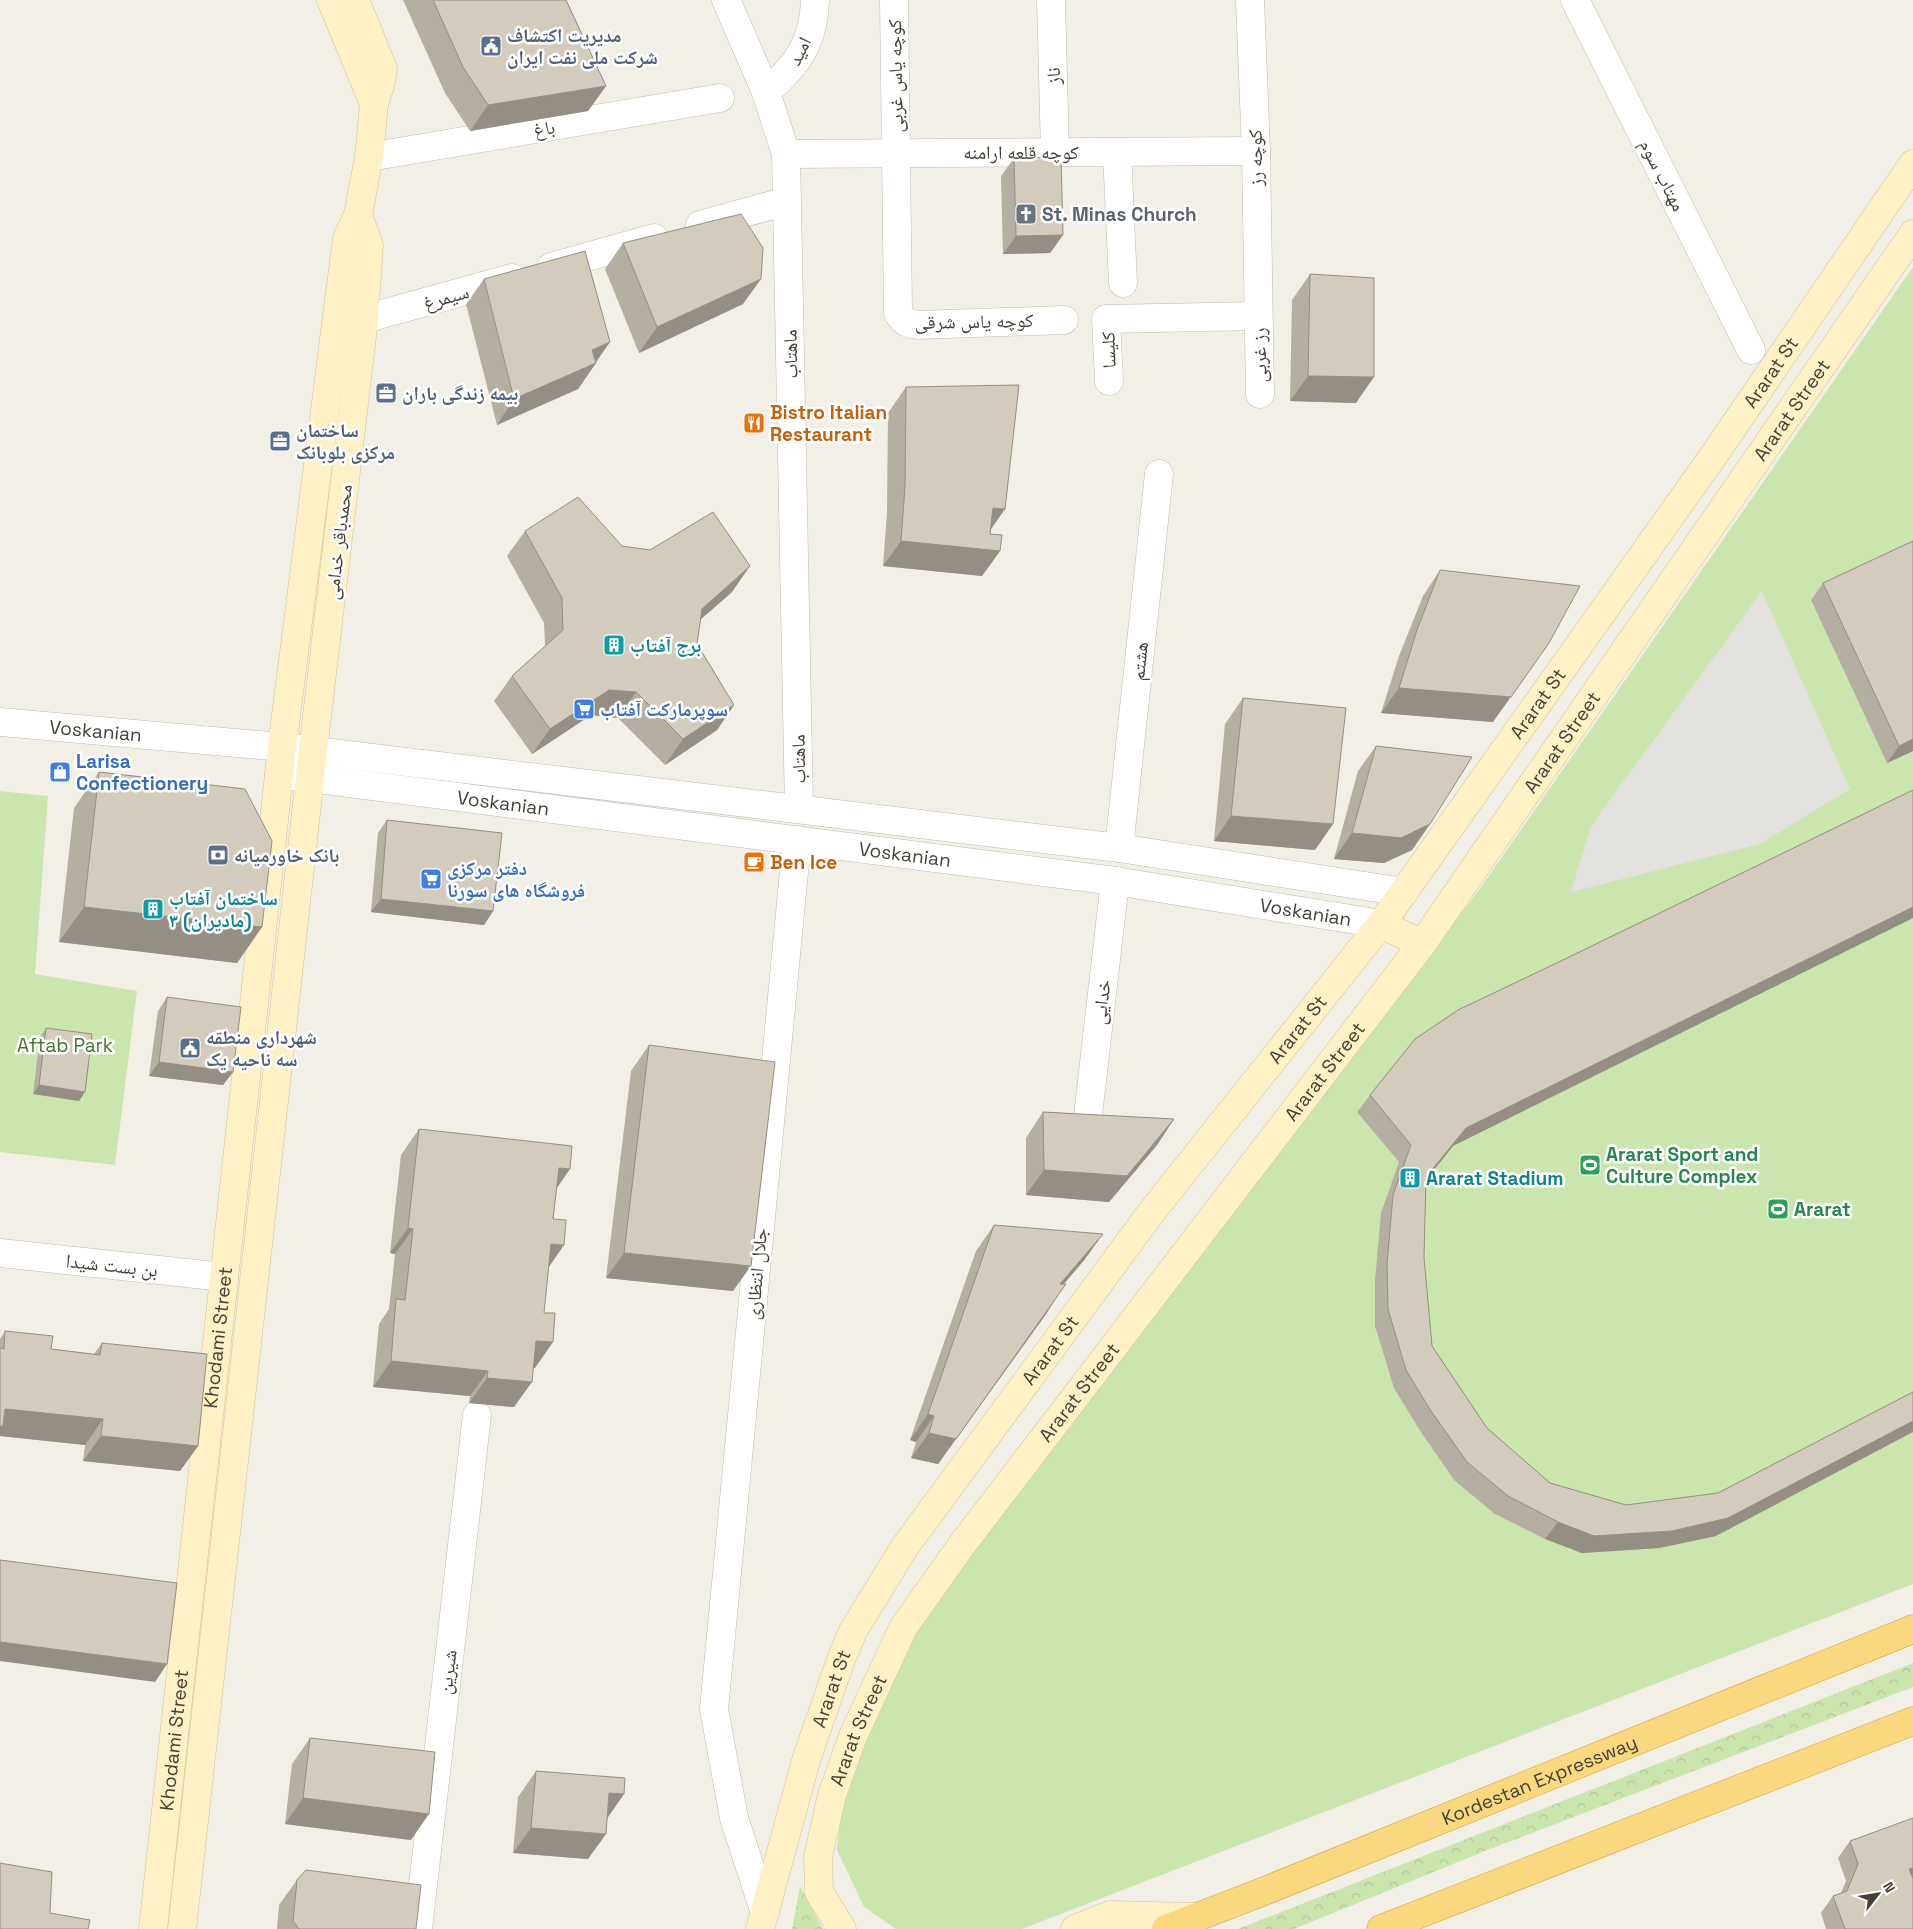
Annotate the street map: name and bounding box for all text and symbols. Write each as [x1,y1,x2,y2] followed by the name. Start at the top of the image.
[882,19,909,133] street label: کوچه یاس غربی
[507,23,658,70] place label: مدیریت اکتشاف شرکت ملی نفت ایران
[782,33,817,70] street label: امید
[479,34,503,58] public building icon: مدیریت اکتشاف شرکت ملی نفت ایران
[1041,67,1066,86] street label: ناز
[531,114,557,143] street label: باغ
[1243,129,1269,188] street label: کوچه رز
[1633,135,1691,216] street label: مهتاب سوم
[963,140,1079,165] street label: کوچه قلعه ارامنه
[1014,202,1038,226] church icon: St. Minas Church
[1042,202,1197,227] place label: St. Minas Church
[420,279,472,316] street label: سیمرغ
[914,308,1034,335] street label: کوچه یاس شرقی
[1247,327,1272,383] street label: رز غربی
[778,329,803,379] street label: ماهتاب
[1095,331,1122,369] street label: کلیسا
[1738,332,1804,413] street label: Ararat St
[1748,354,1836,466] street label: Ararat Street
[374,381,398,405] office icon: بیمه زندگی باران
[402,381,518,406] place label: بیمه زندگی باران
[770,400,887,447] place label: Bistro Italian Restaurant
[742,411,766,435] restaurant icon: Bistro Italian Restaurant
[296,418,395,465] place label: ساختمان مرکزی بلوبانک
[268,429,292,453] office icon: ساختمان مرکزی بلوبانک
[319,483,358,601] street label: محمدباقر خدامی
[602,633,626,657] building icon: برج آفتاب
[630,633,701,658] place label: برج آفتاب
[1125,640,1154,682] street label: هشتم
[1504,663,1572,744] street label: Ararat St
[1518,686,1606,798] street label: Ararat Street
[572,697,596,721] supermarket icon: سوپرمارکت آفتاب
[600,697,728,722] place label: سوپرمارکت آفتاب
[48,714,143,748] street label: Voskanian
[786,734,811,784] street label: ماهتاب
[76,749,208,796] place label: Larisa Confectionery
[48,760,72,784] shop icon: Larisa Confectionery
[456,785,551,821] street label: Voskanian
[857,836,952,873] street label: Voskanian
[206,843,230,867] bank icon: بانک خاورمیانه
[234,843,339,868] place label: بانک خاورمیانه
[742,850,766,874] cafe icon: Ben Ice
[770,850,837,875] place label: Ben Ice
[447,856,585,903] place label: دفتر مرکزی فروشگاه های سورنا
[419,867,443,891] supermarket icon: دفتر مرکزی فروشگاه های سورنا
[169,886,278,933] place label: ساختمان آفتاب ۳ (مادیران)
[1258,893,1353,932] street label: Voskanian
[141,897,165,921] building icon: ساختمان آفتاب ۳ (مادیران)
[1086,978,1117,1026] street label: خدایی
[1263,990,1333,1069] street label: Ararat St
[1279,1017,1371,1126] street label: Ararat Street
[206,1025,317,1072] place label: شهرداری منطقه سه ناحیه یک
[17,1033,113,1058] park label: Aftab Park
[178,1036,202,1060] public building icon: شهرداری منطقه سه ناحیه یک
[1606,1142,1759,1189] place label: Ararat Sport and Culture Complex
[1578,1153,1602,1177] sports icon: Ararat Sport and Culture Complex
[1398,1166,1422,1190] building icon: Ararat Stadium
[1426,1166,1564,1191] place label: Ararat Stadium
[1766,1197,1790,1221] sports icon: Ararat
[1794,1197,1851,1222] place label: Ararat
[740,1227,773,1321] street label: جلال انتظاری
[65,1248,159,1283] street label: بن بست شیدا
[198,1266,238,1410] street label: Khodami Street
[1016,1310,1084,1390] street label: Ararat St
[1033,1338,1125,1447] street label: Ararat Street
[806,1646,857,1731] street label: Ararat St
[432,1648,463,1696] street label: شیرین
[154,1668,194,1812] street label: Khodami Street
[824,1671,893,1789] street label: Ararat Street
[1438,1730,1641,1831] street label: Kordestan Expressway
[1853,1869,1903,1919] north arrow
[1879,1879,1899,1896] text: N

